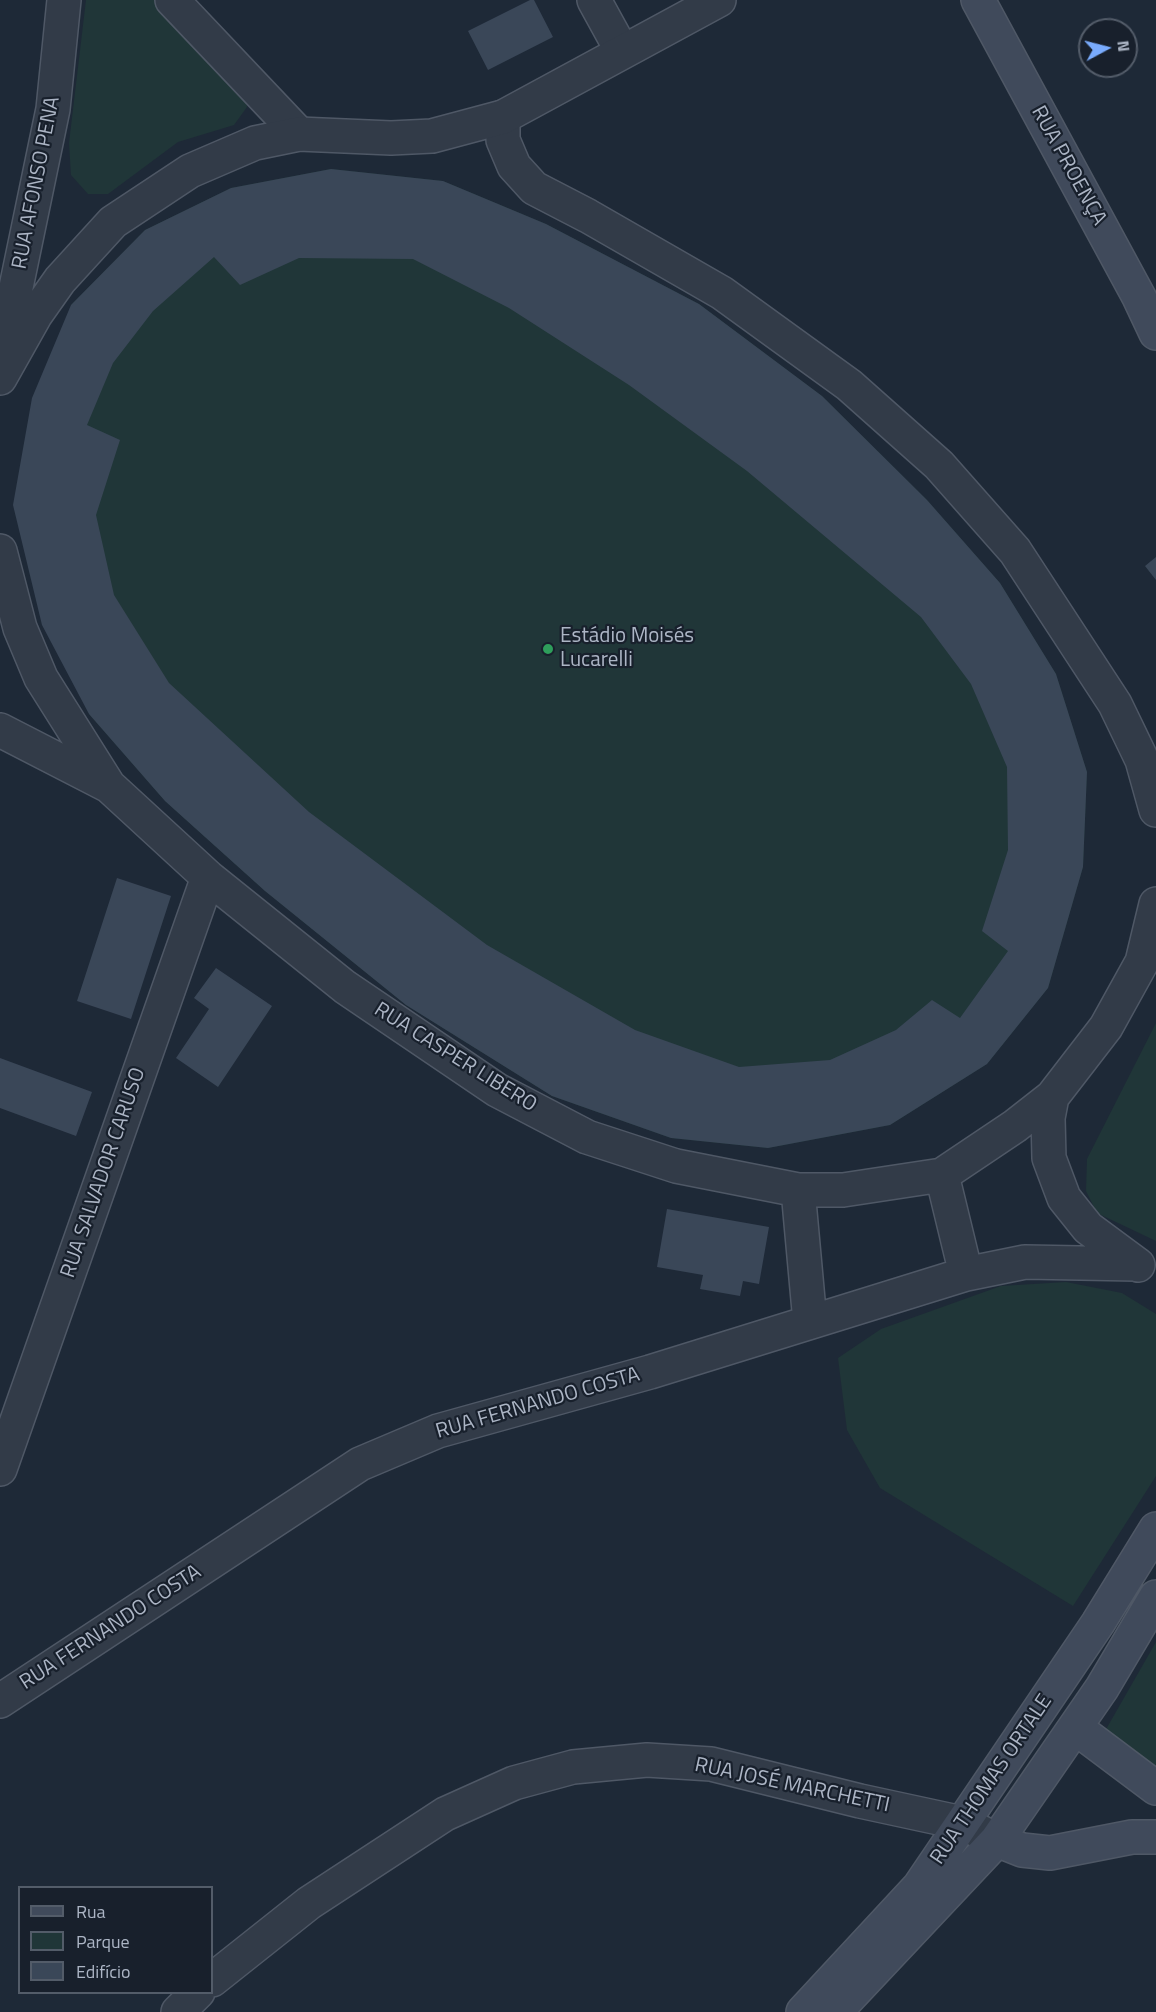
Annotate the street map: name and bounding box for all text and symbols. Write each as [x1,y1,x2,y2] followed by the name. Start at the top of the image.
[1078,18,1138,78] north arrow
[1111,39,1136,53] text: N
[8,94,66,272] street label: RUA AFONSO PENA
[1025,102,1111,230] street label: RUA PROENÇA
[560,624,694,674] place label: Estádio Moisés Lucarelli
[541,642,555,656] marker: Estádio Moisés Lucarelli
[369,998,541,1118] street label: RUA CASPER LIBERO
[56,1065,152,1281] street label: RUA SALVADOR CARUSO
[433,1363,643,1445] street label: RUA FERNANDO COSTA
[16,1560,206,1696] street label: RUA FERNANDO COSTA
[926,1690,1058,1870] street label: RUA THOMAS ORTALE
[692,1753,892,1819] street label: RUA JOSÉ MARCHETTI
[18,1886,213,1994] legend
[76,1898,106,1925] text: Rua
[76,1928,130,1955] text: Parque
[76,1958,130,1985] text: Edifício

